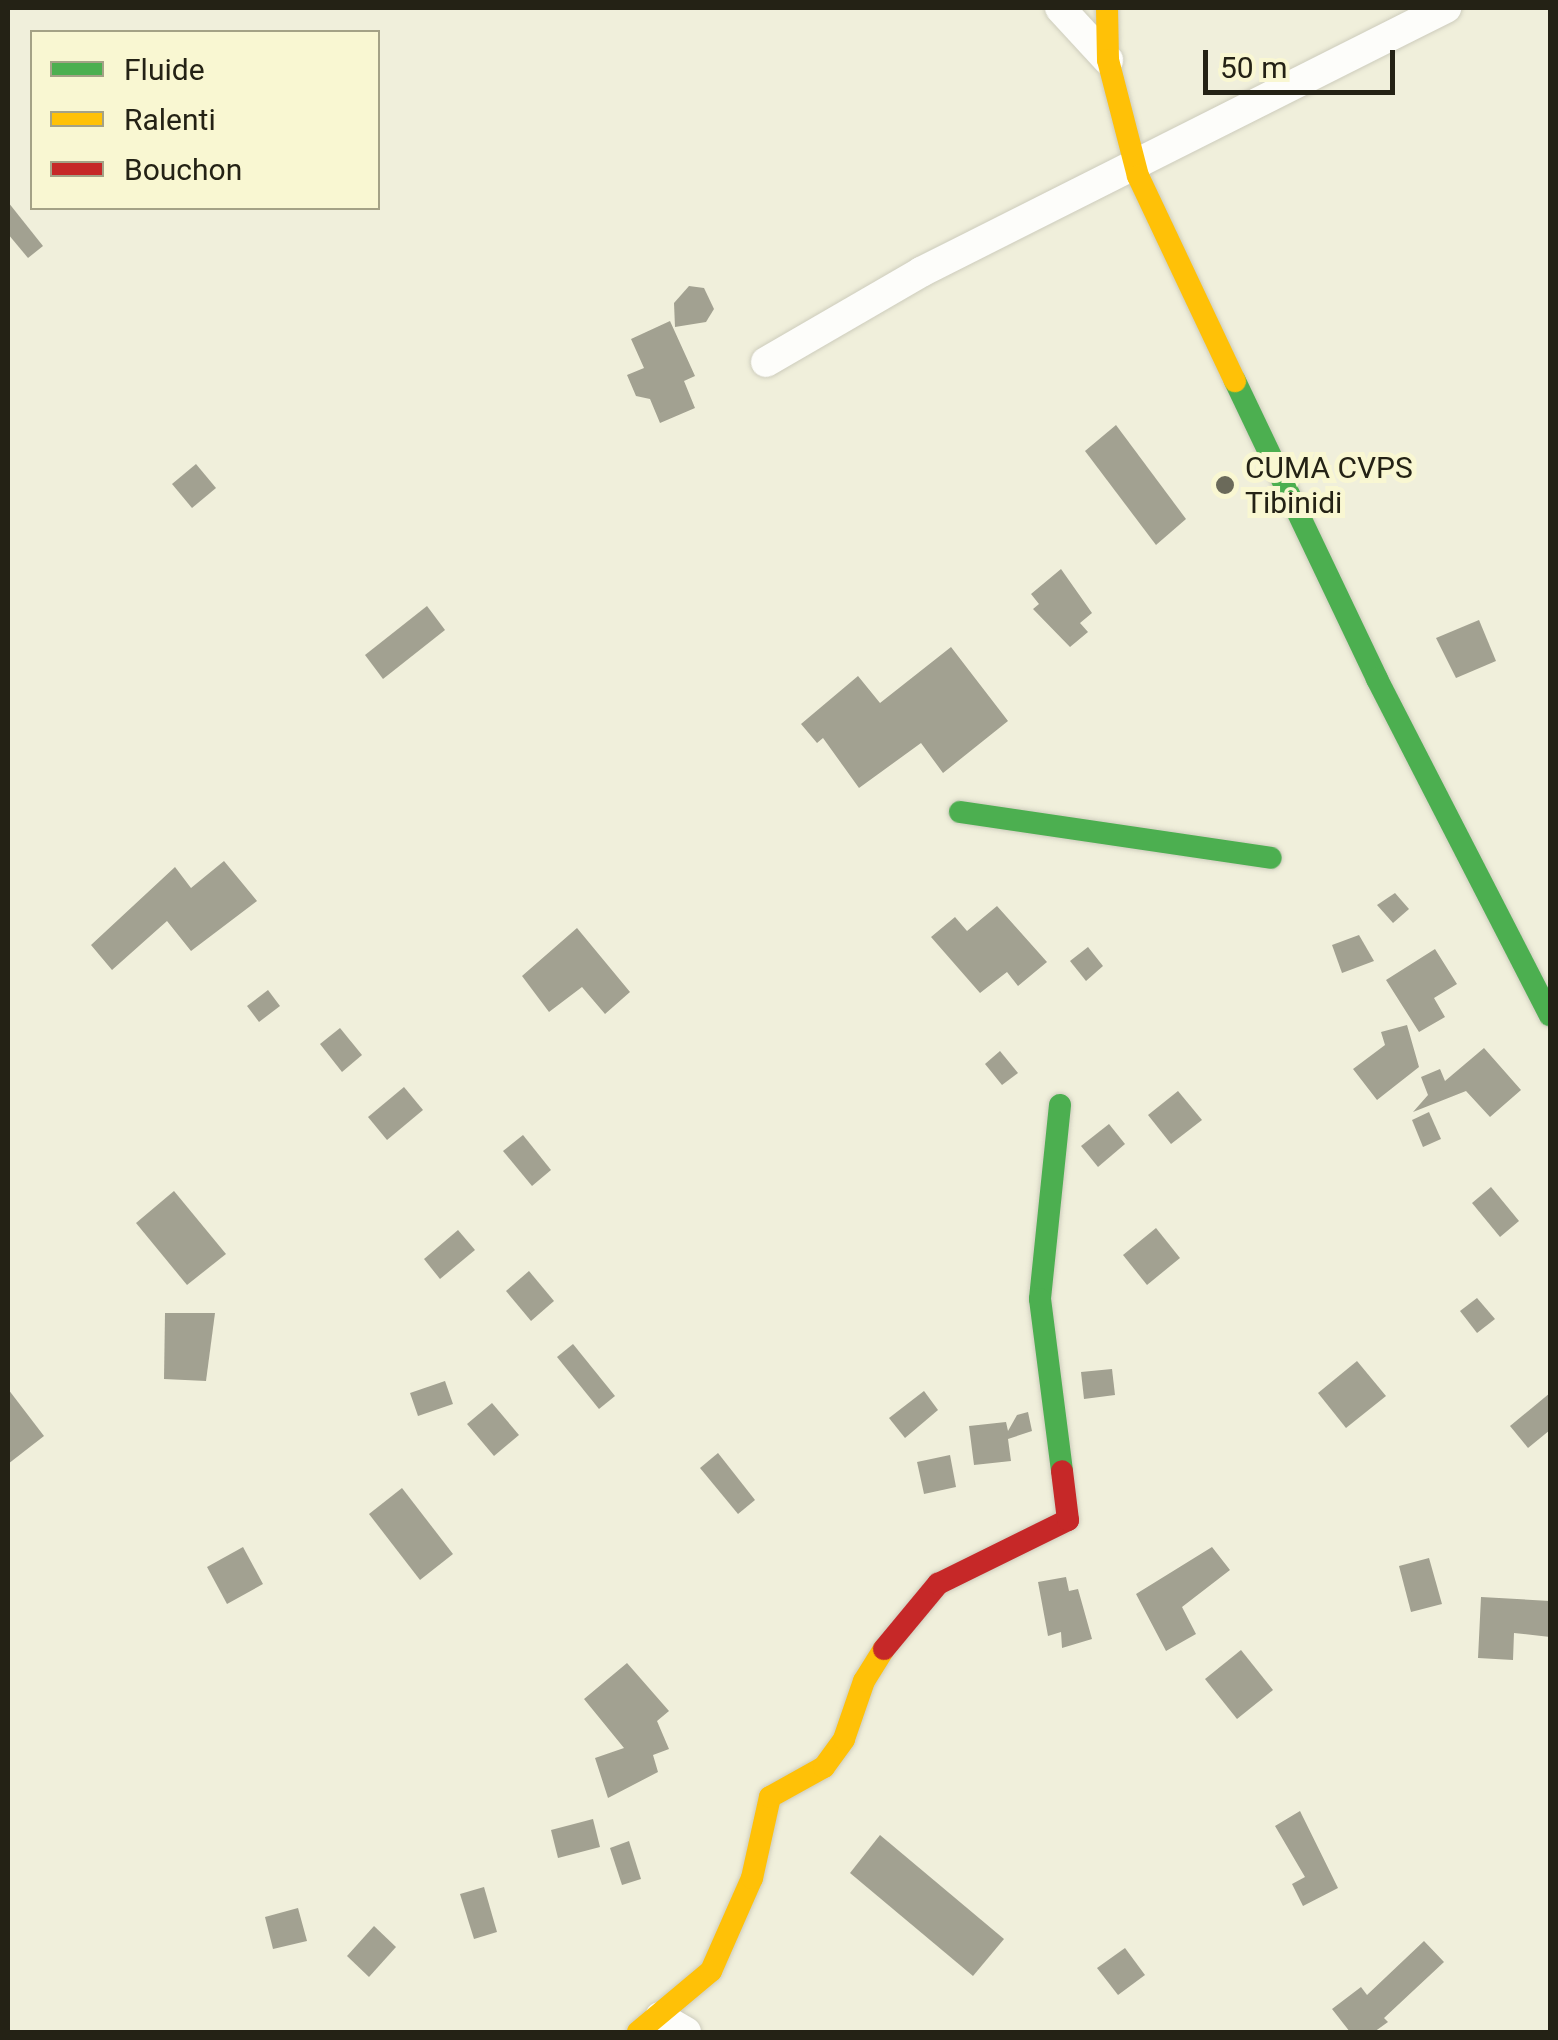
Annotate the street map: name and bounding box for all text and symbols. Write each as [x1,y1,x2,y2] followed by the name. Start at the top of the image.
[30,30,380,210] legend
[1208,30,1400,92] scale bar
[1220,50,1287,85] text: 50 m
[124,52,205,87] text: Fluide
[124,102,216,137] text: Ralenti
[124,152,242,187] text: Bouchon
[1245,450,1413,520] place label: CUMA CVPS Tibinidi
[1214,474,1236,496] marker: CUMA CVPS Tibinidi

